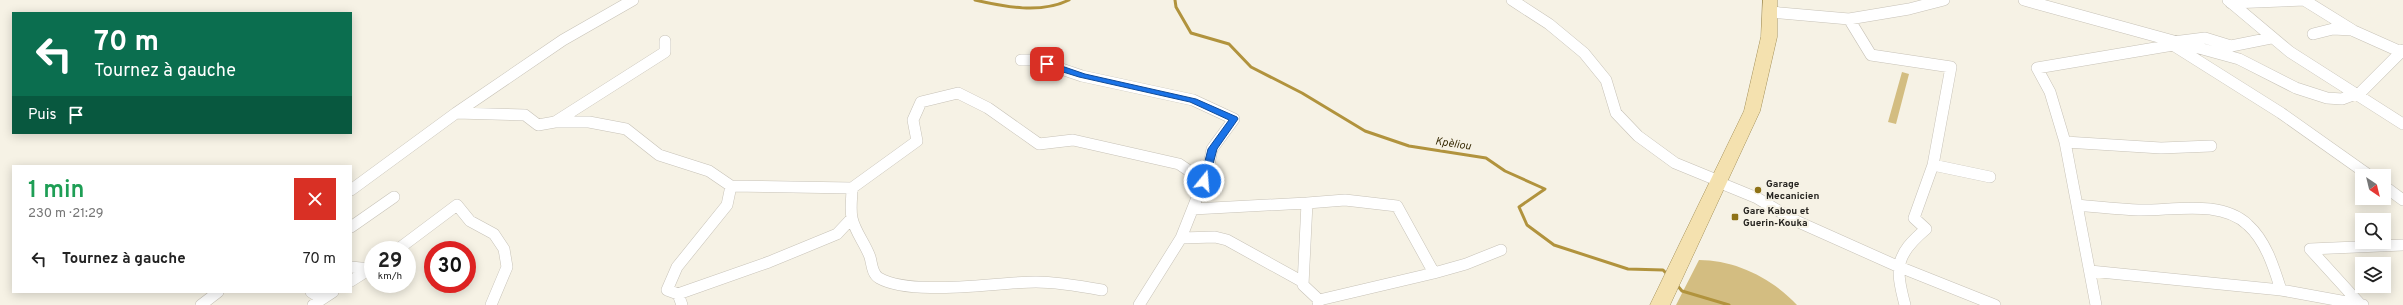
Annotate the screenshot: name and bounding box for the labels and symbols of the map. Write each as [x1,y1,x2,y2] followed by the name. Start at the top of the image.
[1030,47,1064,81] pin
[1434,134,1473,154] water label: Kpèliou
[1183,160,1225,202] position arrow
[2355,169,2391,205] north arrow
[1766,178,1819,203] place label: Garage Mecanicien
[1753,185,1763,195] marker: Garage Mecanicien
[1743,205,1809,230] place label: Gare Kabou et Guerin-Kouka
[1730,212,1740,222] marker: Gare Kabou et Guerin-Kouka
[424,241,476,293] speed limit sign: 30

